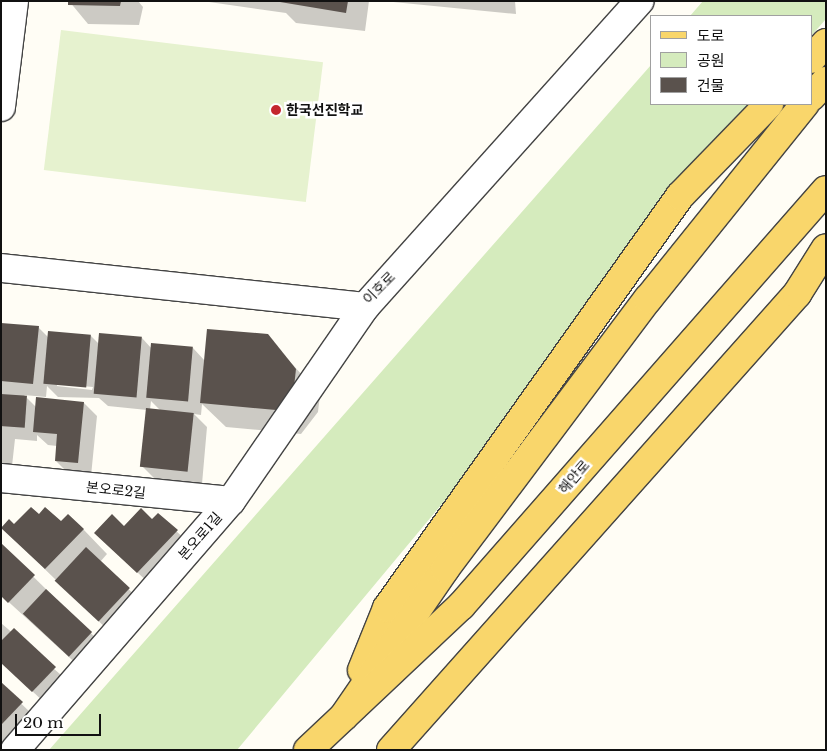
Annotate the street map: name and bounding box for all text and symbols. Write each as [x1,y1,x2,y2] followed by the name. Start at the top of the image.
[650,15,812,105] legend
[697,26,725,45] text: 도로
[697,51,725,70] text: 공원
[697,76,725,95] text: 건물
[286,102,363,118] place label: 한국선진학교
[270,104,282,116] marker: 한국선진학교
[359,268,399,308] street label: 이호로
[555,457,593,497] street label: 해안로
[85,479,147,501] street label: 본오로2길
[175,509,225,563] street label: 본오로1길
[18,704,104,736] scale bar
[23,713,63,732] text: 20 m

